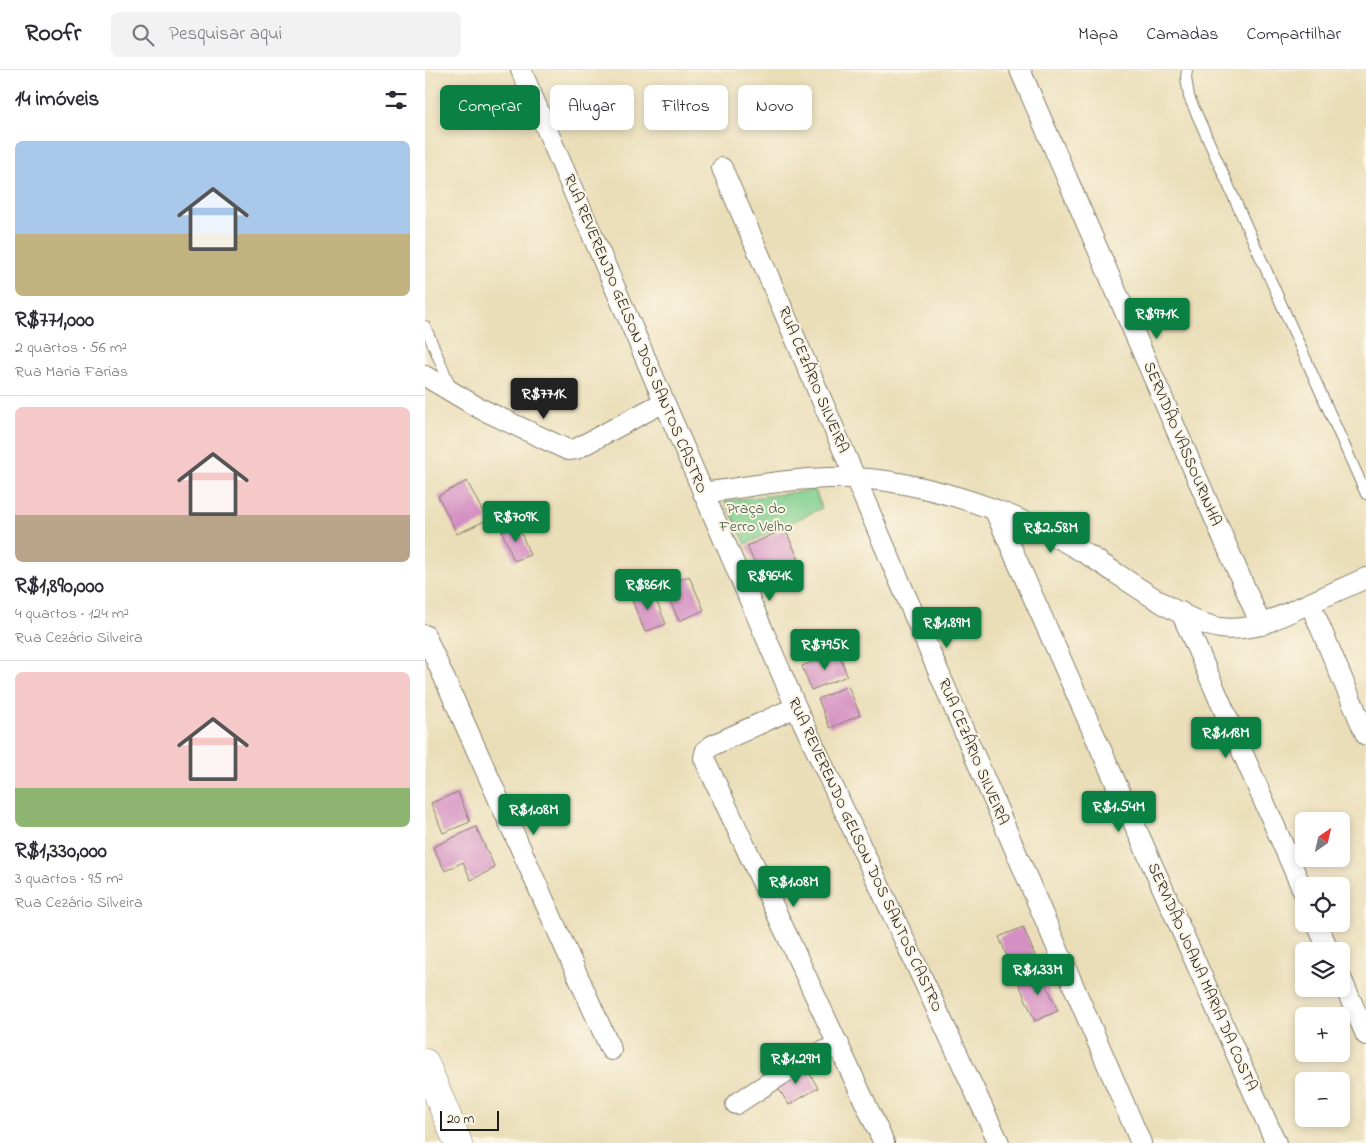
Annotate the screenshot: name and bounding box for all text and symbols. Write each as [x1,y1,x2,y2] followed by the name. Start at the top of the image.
[111,12,461,57] search box
[25,17,81,52] text: Roofr
[129,21,157,49] icon: search
[169,21,282,48] text: Pesquisar aqui
[1078,22,1118,48] text: Mapa
[1146,22,1219,48] text: Camadas
[1247,22,1341,48] text: Compartilhar
[15,85,99,115] text: 14 imóveis
[440,85,540,130] chip: Comprar
[550,85,634,130] chip: Alugar
[644,85,728,130] chip: Filtros
[738,85,812,130] chip: Novo
[382,86,410,114] icon: filters
[557,171,713,497] street label: RUA REVERENDO GELSON DOS SANTOS CASTRO
[168,174,258,264] icon: home
[1116,298,1198,340] pin: R$971K
[1136,302,1178,326] text: R$971K
[771,303,855,457] street label: RUA CEZÁRIO SILVEIRA
[15,306,94,336] text: R$771,000
[15,336,127,360] text: 2 quartos · 56 m²
[1136,358,1228,530] street label: SERVIDÃO VASSOURINHA
[15,360,128,384] text: Rua Maria Farias
[503,378,585,420] pin: R$771K
[522,382,566,406] text: R$771K
[168,439,258,529] icon: home
[718,497,793,539] park label: Praça do Ferro Velho
[475,500,557,543] pin: R$709K
[494,505,538,529] text: R$709K
[1005,512,1097,554] pin: R$2.58M
[1024,516,1078,540] text: R$2.58M
[729,560,811,602] pin: R$964K
[748,564,792,588] text: R$964K
[607,568,689,611] pin: R$861K
[15,572,104,602] text: R$1,890,000
[626,573,670,597] text: R$861K
[15,602,129,626] text: 4 quartos · 124 m²
[901,606,993,649] pin: R$1.89M
[923,611,971,635] text: R$1.89M
[15,626,143,650] text: Rua Cezário Silveira
[784,628,866,671] pin: R$795K
[802,633,848,657] text: R$795K
[931,675,1015,829] street label: RUA CEZÁRIO SILVEIRA
[781,694,949,1016] street label: RUA REVERENDO GELSON DOS SANTOS CASTRO
[168,704,258,794] icon: home
[1180,716,1272,759] pin: R$1.18M
[1202,721,1250,745] text: R$1.18M
[1073,790,1165,833] pin: R$1.54M
[488,794,580,836] pin: R$1.08M
[1093,795,1145,819] text: R$1.54M
[509,798,559,822] text: R$1.08M
[1295,812,1350,868] north arrow
[1295,812,1350,1127] map controls
[15,837,107,867] text: R$1,330,000
[1141,859,1263,1095] street label: SERVIDÃO JOANA MARIA DA COSTA
[748,866,840,908] pin: R$1.08M
[15,867,123,891] text: 3 quartos · 95 m²
[769,870,819,894] text: R$1.08M
[1295,877,1350,932] button: locate
[15,891,143,915] text: Rua Cezário Silveira
[1295,942,1350,997] button: layers
[992,954,1084,996] pin: R$1.33M
[1013,958,1063,982] text: R$1.33M
[1295,1007,1350,1062] button: +
[750,1042,842,1085] pin: R$1.29M
[771,1047,821,1071] text: R$1.29M
[1295,1072,1350,1127] button: −
[440,1108,499,1131] scale bar
[447,1109,474,1130] text: 20 m

